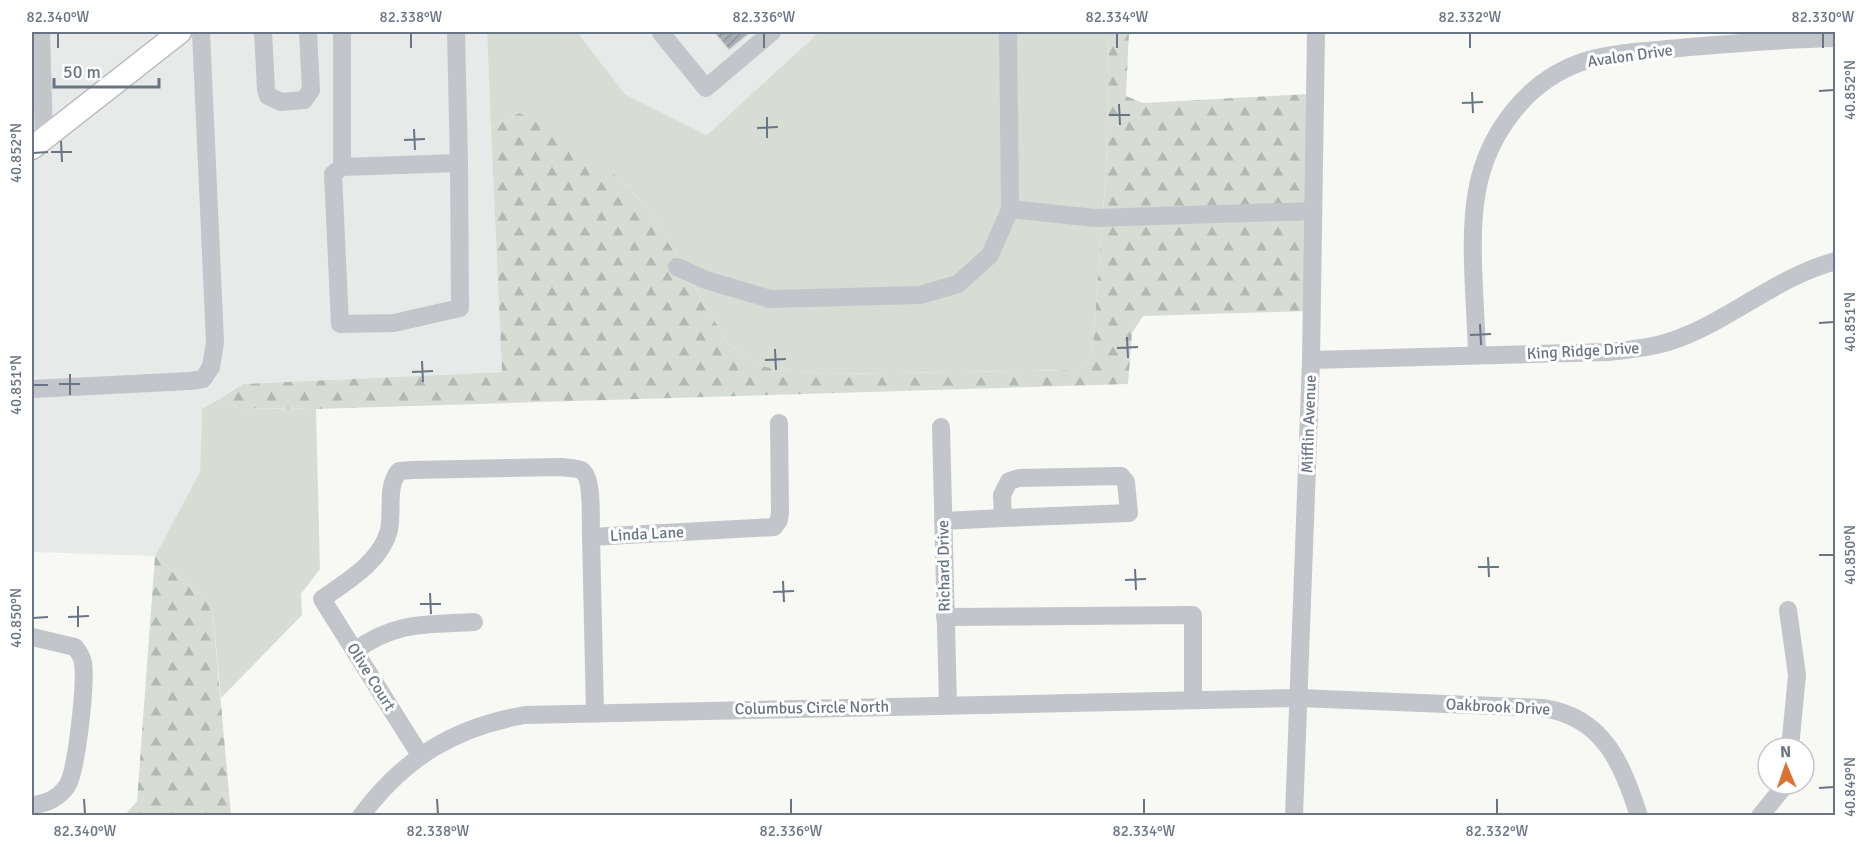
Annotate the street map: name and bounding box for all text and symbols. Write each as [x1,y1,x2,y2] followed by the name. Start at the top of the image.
[27,8,90,26] text: 82.340°W
[380,8,443,26] text: 82.338°W
[733,8,796,26] text: 82.336°W
[1086,8,1149,26] text: 82.334°W
[1439,8,1502,26] text: 82.332°W
[1792,8,1855,26] text: 82.330°W
[1586,40,1674,72] street label: Avalon Drive
[54,51,159,89] scale bar
[1841,60,1859,120] text: 40.852°N
[63,61,101,83] text: 50 m
[7,123,25,183] text: 40.852°N
[1841,292,1859,352] text: 40.851°N
[1526,338,1640,364] street label: King Ridge Drive
[7,355,25,415] text: 40.851°N
[1297,374,1321,474] street label: Mifflin Avenue
[933,520,955,612] street label: Richard Drive
[609,522,685,546] street label: Linda Lane
[1841,525,1859,585] text: 40.850°N
[7,588,25,648] text: 40.850°N
[342,639,400,715] street label: Olive Court
[1445,694,1551,720] street label: Oakbrook Drive
[735,697,889,719] street label: Columbus Circle North
[1756,736,1816,796] north arrow
[1780,742,1791,762] text: N
[1841,757,1859,817] text: 40.849°N
[54,822,117,840] text: 82.340°W
[407,822,470,840] text: 82.338°W
[760,822,823,840] text: 82.336°W
[1113,822,1176,840] text: 82.334°W
[1466,822,1529,840] text: 82.332°W

